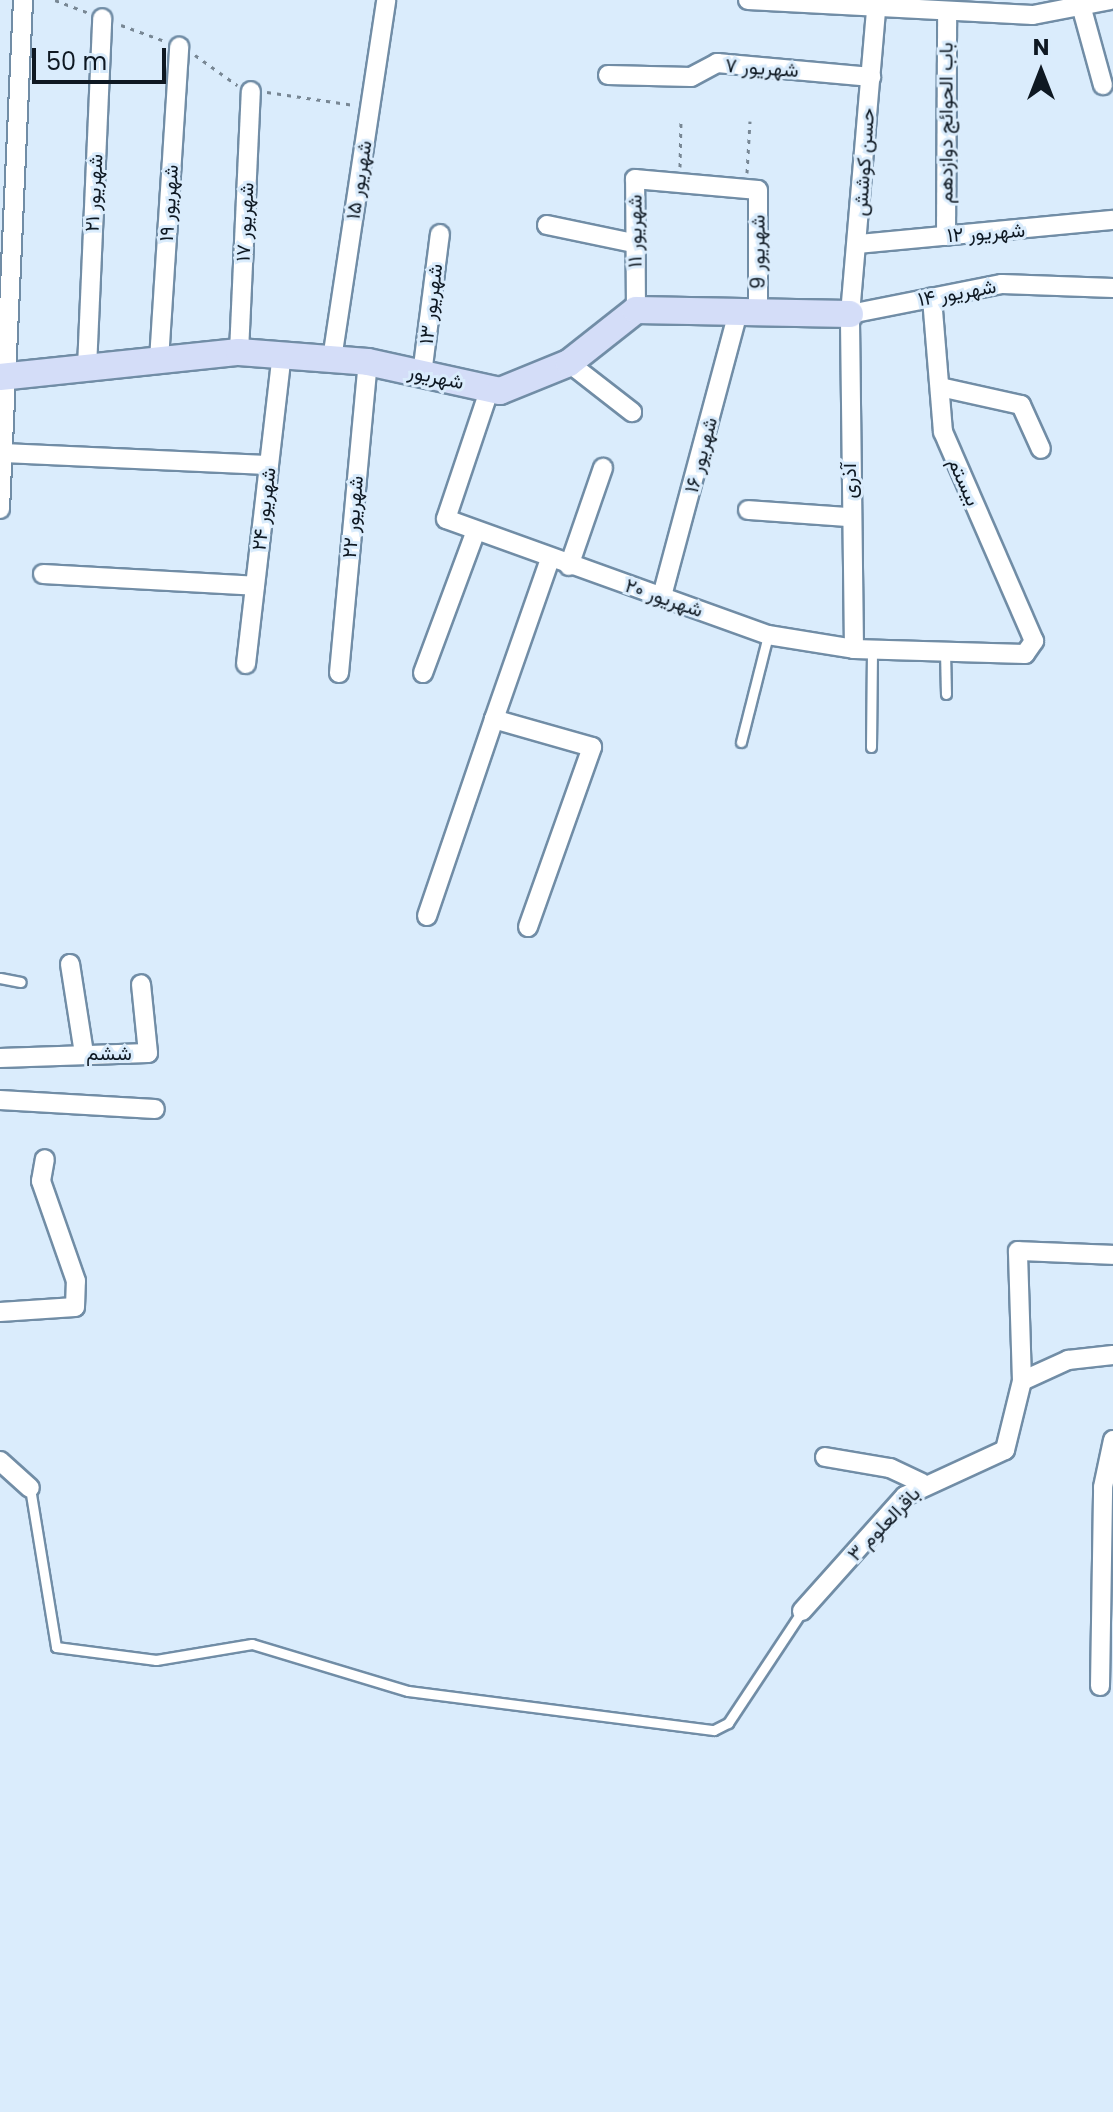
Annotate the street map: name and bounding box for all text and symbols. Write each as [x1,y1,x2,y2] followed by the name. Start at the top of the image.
[36,32,170,82] scale bar
[1001,32,1081,112] north arrow
[1033,32,1049,63] text: N
[934,42,958,204] street label: باب الحوائج دوازدهم
[46,45,107,78] text: 50 m
[724,53,800,83] street label: شهریور ۷
[848,107,880,217] street label: حسن کوشش
[341,139,377,221] street label: شهریور ۱۵
[80,153,108,233] street label: شهریور ۲۱
[154,164,184,242] street label: شهریور ۱۹
[231,182,259,262] street label: شهریور ۱۷
[623,194,647,268] street label: شهریور ۱۱
[746,215,770,289] street label: شهریور 9
[946,218,1026,248] street label: شهریور ۱۲
[414,262,448,346] street label: شهریور ۱۳
[916,274,998,312] street label: شهریور ۱۴
[406,359,466,395] street label: شهریور
[679,415,723,495] street label: شهریور ۱۶
[943,454,985,510] street label: بیستم
[837,463,861,499] street label: آذری
[247,466,281,552] street label: شهریور ۲۴
[337,475,369,559] street label: شهریور ۲۲
[622,574,706,622] street label: شهریور ۲۰
[86,1041,132,1065] street label: ششم
[843,1482,925,1566] street label: باقرالعلوم ۳

